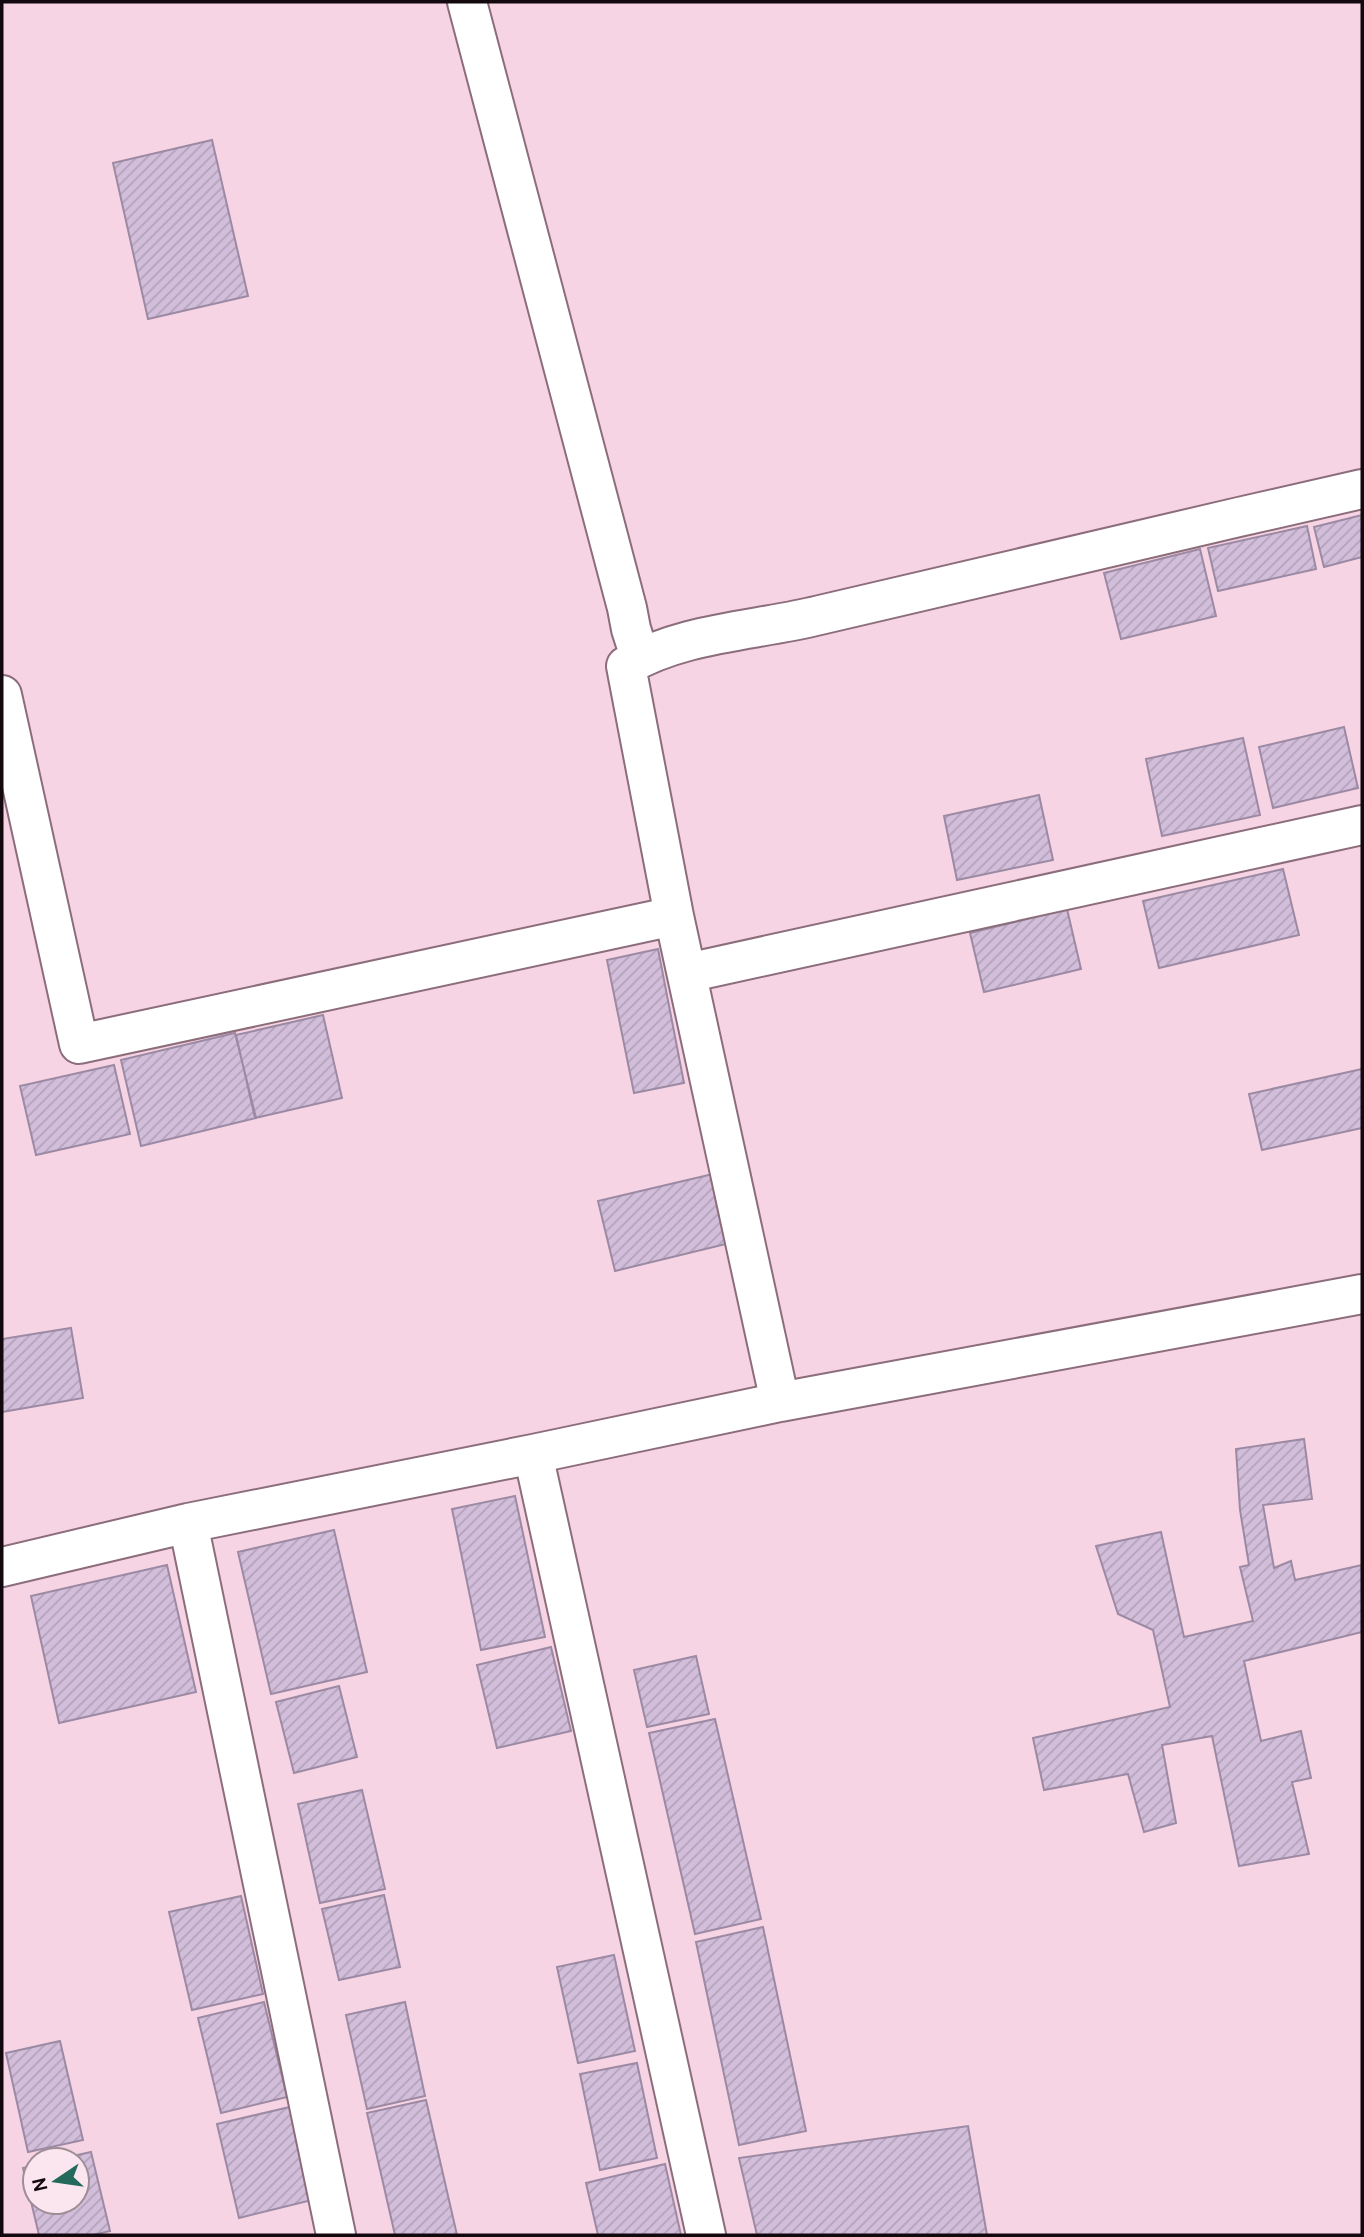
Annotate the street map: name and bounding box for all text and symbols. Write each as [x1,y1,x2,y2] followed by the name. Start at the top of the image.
[21,2146,91,2216] north arrow
[27,2176,53,2194] text: N

